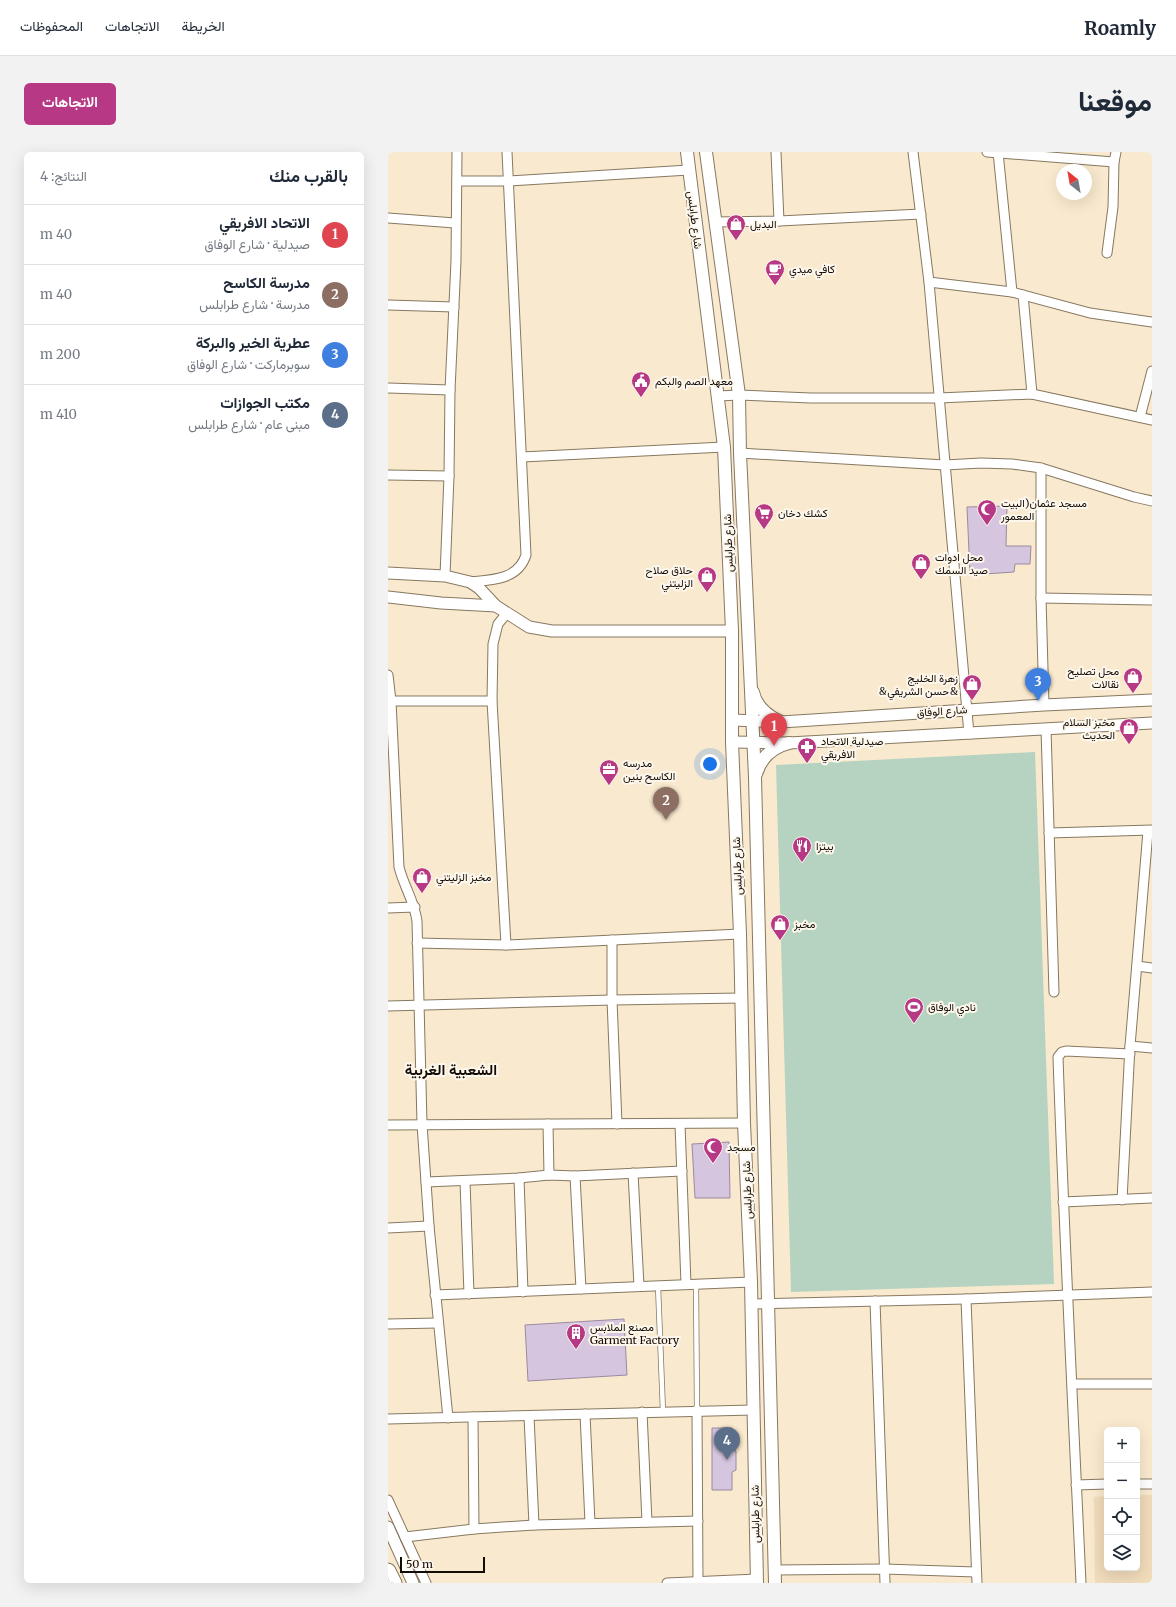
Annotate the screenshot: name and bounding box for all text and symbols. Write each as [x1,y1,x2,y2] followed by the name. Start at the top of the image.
[1084,16,1156,40] text: Roamly
[20,17,83,35] text: المحفوظات
[105,17,159,35] text: الاتجاهات
[181,17,225,35] text: الخريطة
[24,83,116,125] button: الاتجاهات
[1078,83,1152,119] text: موقعنا
[1056,164,1092,200] north arrow
[269,165,348,187] text: بالقرب منك
[40,168,87,185] text: النتائج: 4
[684,190,706,250] street label: شارع طرابلس
[219,213,310,232] text: الاتحاد الافريقي
[725,213,747,241] shop icon: البديل
[750,217,777,231] place label: البديل
[40,226,72,243] text: 40 m
[332,226,338,243] text: 1
[205,236,310,253] text: صيدلية · شارع الوفاق
[764,258,786,286] cafe icon: كافي ميدي
[789,262,835,279] place label: كافي ميدي
[223,273,310,292] text: مدرسة الكاسح
[40,286,72,303] text: 40 m
[331,286,339,303] text: 2
[199,296,310,313] text: مدرسة · شارع طرابلس
[196,333,310,352] text: عطرية الخير والبركة
[40,346,80,363] text: 200 m
[331,346,339,363] text: 3
[187,356,310,373] text: سوبرماركت · شارع الوفاق
[630,370,652,398] public building icon: معهد الصم والبكم
[655,374,733,389] place label: معهد الصم والبكم
[220,393,310,412] text: مكتب الجوازات
[40,406,77,423] text: 410 m
[331,406,339,423] text: 4
[188,416,310,433] text: مبنى عام · شارع طرابلس
[1000,496,1087,523] place label: مسجد عثمان(البيت المعمور
[976,498,998,526] mosque icon: مسجد عثمان(البيت المعمور
[753,502,775,530] supermarket icon: كشك دخان
[778,506,828,520] place label: كشك دخان
[720,513,737,572] street label: شارع طرابلس
[935,550,988,577] place label: محل ادوات صيد السمك
[910,552,932,580] shop icon: محل ادوات صيد السمك
[646,563,693,593] place label: حلاق صلاح الزليتني
[696,565,718,593] shop icon: حلاق صلاح الزليتني
[1067,664,1119,691] place label: محل تصليح نقالات
[1122,666,1144,694] shop icon: محل تصليح نقالات
[1025,668,1051,701] pin: 3
[879,671,959,701] place label: زهرة الخليج &حسن الشريفي&
[961,673,983,701] shop icon: زهرة الخليج &حسن الشريفي&
[916,702,968,721] street label: شارع الوفاق
[761,713,787,746] pin: 1
[1063,715,1115,742] place label: مخبز السلام الحديث
[1118,717,1140,745] shop icon: مخبز السلام الحديث
[821,734,883,764] place label: صيدلية الاتحاد الافريقي
[796,736,818,764] pharmacy icon: صيدلية الاتحاد الافريقي
[700,754,720,774] your location
[623,756,675,784] place label: مدرسه الكاسح بنين
[598,758,620,786] office icon: مدرسه الكاسح بنين
[653,787,679,820] pin: 2
[791,835,813,863] restaurant icon: بيتزا
[729,836,746,895] street label: شارع طرابلس
[816,839,834,853] place label: بيتزا
[411,866,433,894] shop icon: مخبز الزليتني
[436,870,492,887] place label: مخبز الزليتني
[769,913,791,941] shop icon: مخبز
[793,917,816,931] place label: مخبز
[903,996,925,1024] sports icon: نادي الوفاق
[928,1000,976,1017] place label: نادي الوفاق
[405,1060,497,1079] district label: الشعبية الغربية
[702,1136,724,1164] mosque icon: مسجد
[727,1140,756,1154] place label: مسجد
[739,1160,756,1219] street label: شارع طرابلس
[590,1320,680,1347] place label: مصنع الملابس Garment Factory
[565,1322,587,1350] building icon: مصنع الملابس Garment Factory
[714,1427,740,1460] pin: 4
[1104,1427,1140,1571] map controls
[1104,1427,1140,1463] button: +
[1104,1463,1140,1499] button: −
[747,1484,764,1543] street label: شارع طرابلس
[1104,1499,1140,1535] button: locate
[1104,1535,1140,1571] button: layers
[400,1555,485,1574] scale bar
[406,1557,433,1571] text: 50 m

